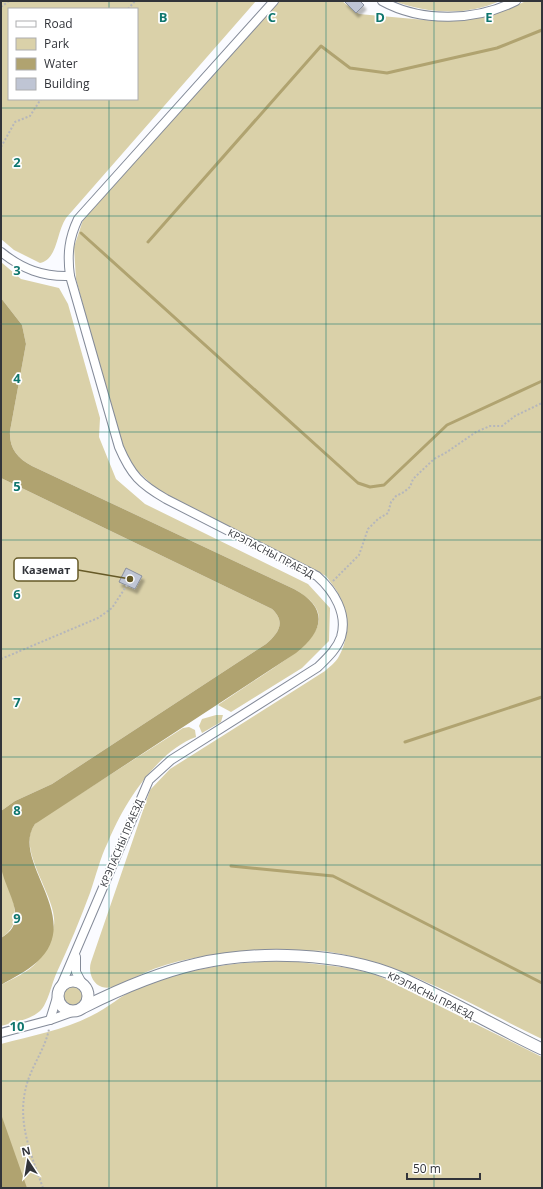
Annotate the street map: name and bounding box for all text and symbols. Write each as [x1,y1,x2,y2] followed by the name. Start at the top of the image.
[8,8,138,100] legend
[159,8,168,26] text: B
[268,8,276,26] text: C
[375,8,385,26] text: D
[485,8,493,26] text: E
[44,15,73,32] text: Road
[44,35,70,52] text: Park
[44,55,78,72] text: Water
[44,75,90,92] text: Building
[13,153,21,171] text: 2
[13,261,21,279] text: 3
[13,369,21,387] text: 4
[13,477,21,495] text: 5
[226,525,316,581] street label: КРЭПАСНЫ ПРАЕЗД
[14,558,78,581] callout: Каземат
[22,562,70,577] text: Каземат
[13,585,21,603] text: 6
[13,693,21,711] text: 7
[96,797,146,889] street label: КРЭПАСНЫ ПРАЕЗД
[13,801,21,819] text: 8
[13,909,21,927] text: 9
[385,968,477,1022] street label: КРЭПАСНЫ ПРАЕЗД
[10,1017,24,1035] text: 10
[8,1141,48,1181] north arrow
[20,1142,32,1159] text: N
[407,1155,480,1181] scale bar
[413,1160,441,1177] text: 50 m

